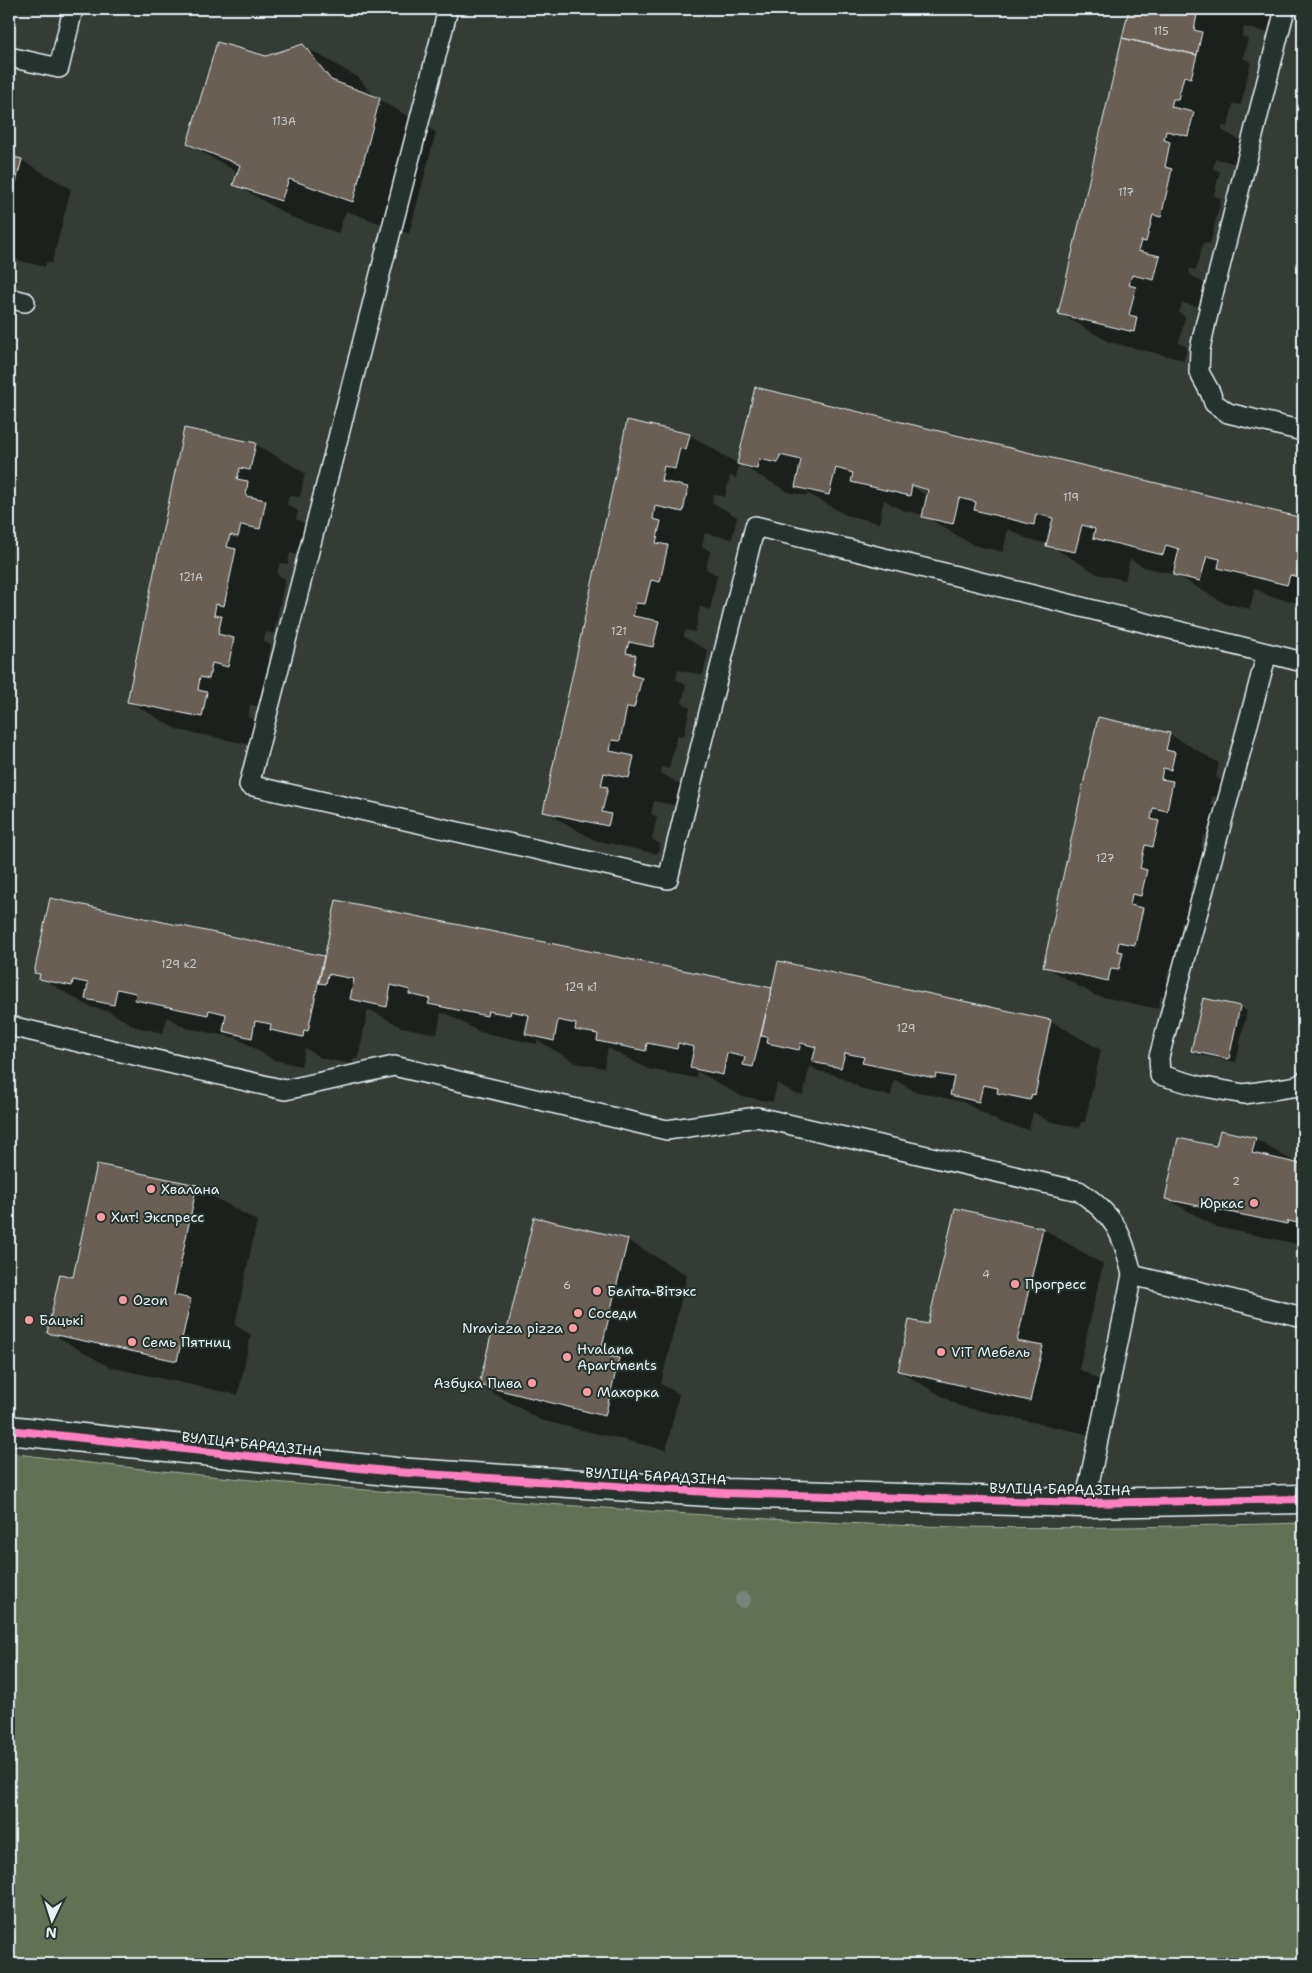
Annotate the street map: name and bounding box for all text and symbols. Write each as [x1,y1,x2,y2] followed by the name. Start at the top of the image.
[1153,24,1169,39] house number: 115
[272,114,296,129] house number: 113А
[1118,185,1134,200] house number: 117
[1063,490,1079,505] house number: 119
[179,570,203,585] house number: 121А
[611,624,627,639] house number: 121
[1096,851,1115,866] house number: 127
[161,957,197,972] house number: 129 к2
[565,980,597,995] house number: 129 к1
[897,1021,915,1036] house number: 129
[1232,1174,1240,1189] house number: 2
[161,1180,220,1198] place label: Хвалана
[145,1183,157,1195] marker: Хвалана
[1200,1194,1244,1212] place label: Юркас
[1248,1197,1260,1209] marker: Юркас
[111,1208,204,1226] place label: Хит! Экспресс
[95,1211,107,1223] marker: Хит! Экспресс
[982,1267,990,1282] house number: 4
[1025,1275,1086,1293] place label: Прогресс
[563,1278,571,1293] house number: 6
[1009,1278,1021,1290] marker: Прогресс
[607,1282,697,1300] place label: Беліта-Вітэкс
[591,1285,603,1297] marker: Беліта-Вітэкс
[133,1291,168,1309] place label: Ozon
[117,1294,129,1306] marker: Ozon
[588,1304,637,1322] place label: Соседи
[572,1307,584,1319] marker: Соседи
[39,1311,84,1329] place label: Бацькі
[23,1314,35,1326] marker: Бацькі
[462,1319,563,1337] place label: Nravizza pizza
[567,1322,579,1334] marker: Nravizza pizza
[142,1333,231,1351] place label: Семь Пятниц
[126,1336,138,1348] marker: Семь Пятниц
[577,1340,657,1374] place label: Hvalana Apartments
[951,1343,1030,1361] place label: ViT Мебель
[935,1346,947,1358] marker: ViT Мебель
[561,1351,573,1363] marker: Hvalana Apartments
[433,1374,522,1392] place label: Азбука Пива
[526,1377,538,1389] marker: Азбука Пива
[597,1383,659,1401] place label: Махорка
[581,1386,593,1398] marker: Махорка
[181,1428,323,1460] street label: ВУЛІЦА БАРАДЗІНА
[585,1463,727,1489] street label: ВУЛІЦА БАРАДЗІНА
[989,1479,1131,1499] street label: ВУЛІЦА БАРАДЗІНА
[28,1896,78,1946] north arrow
[45,1924,57,1942] text: N

